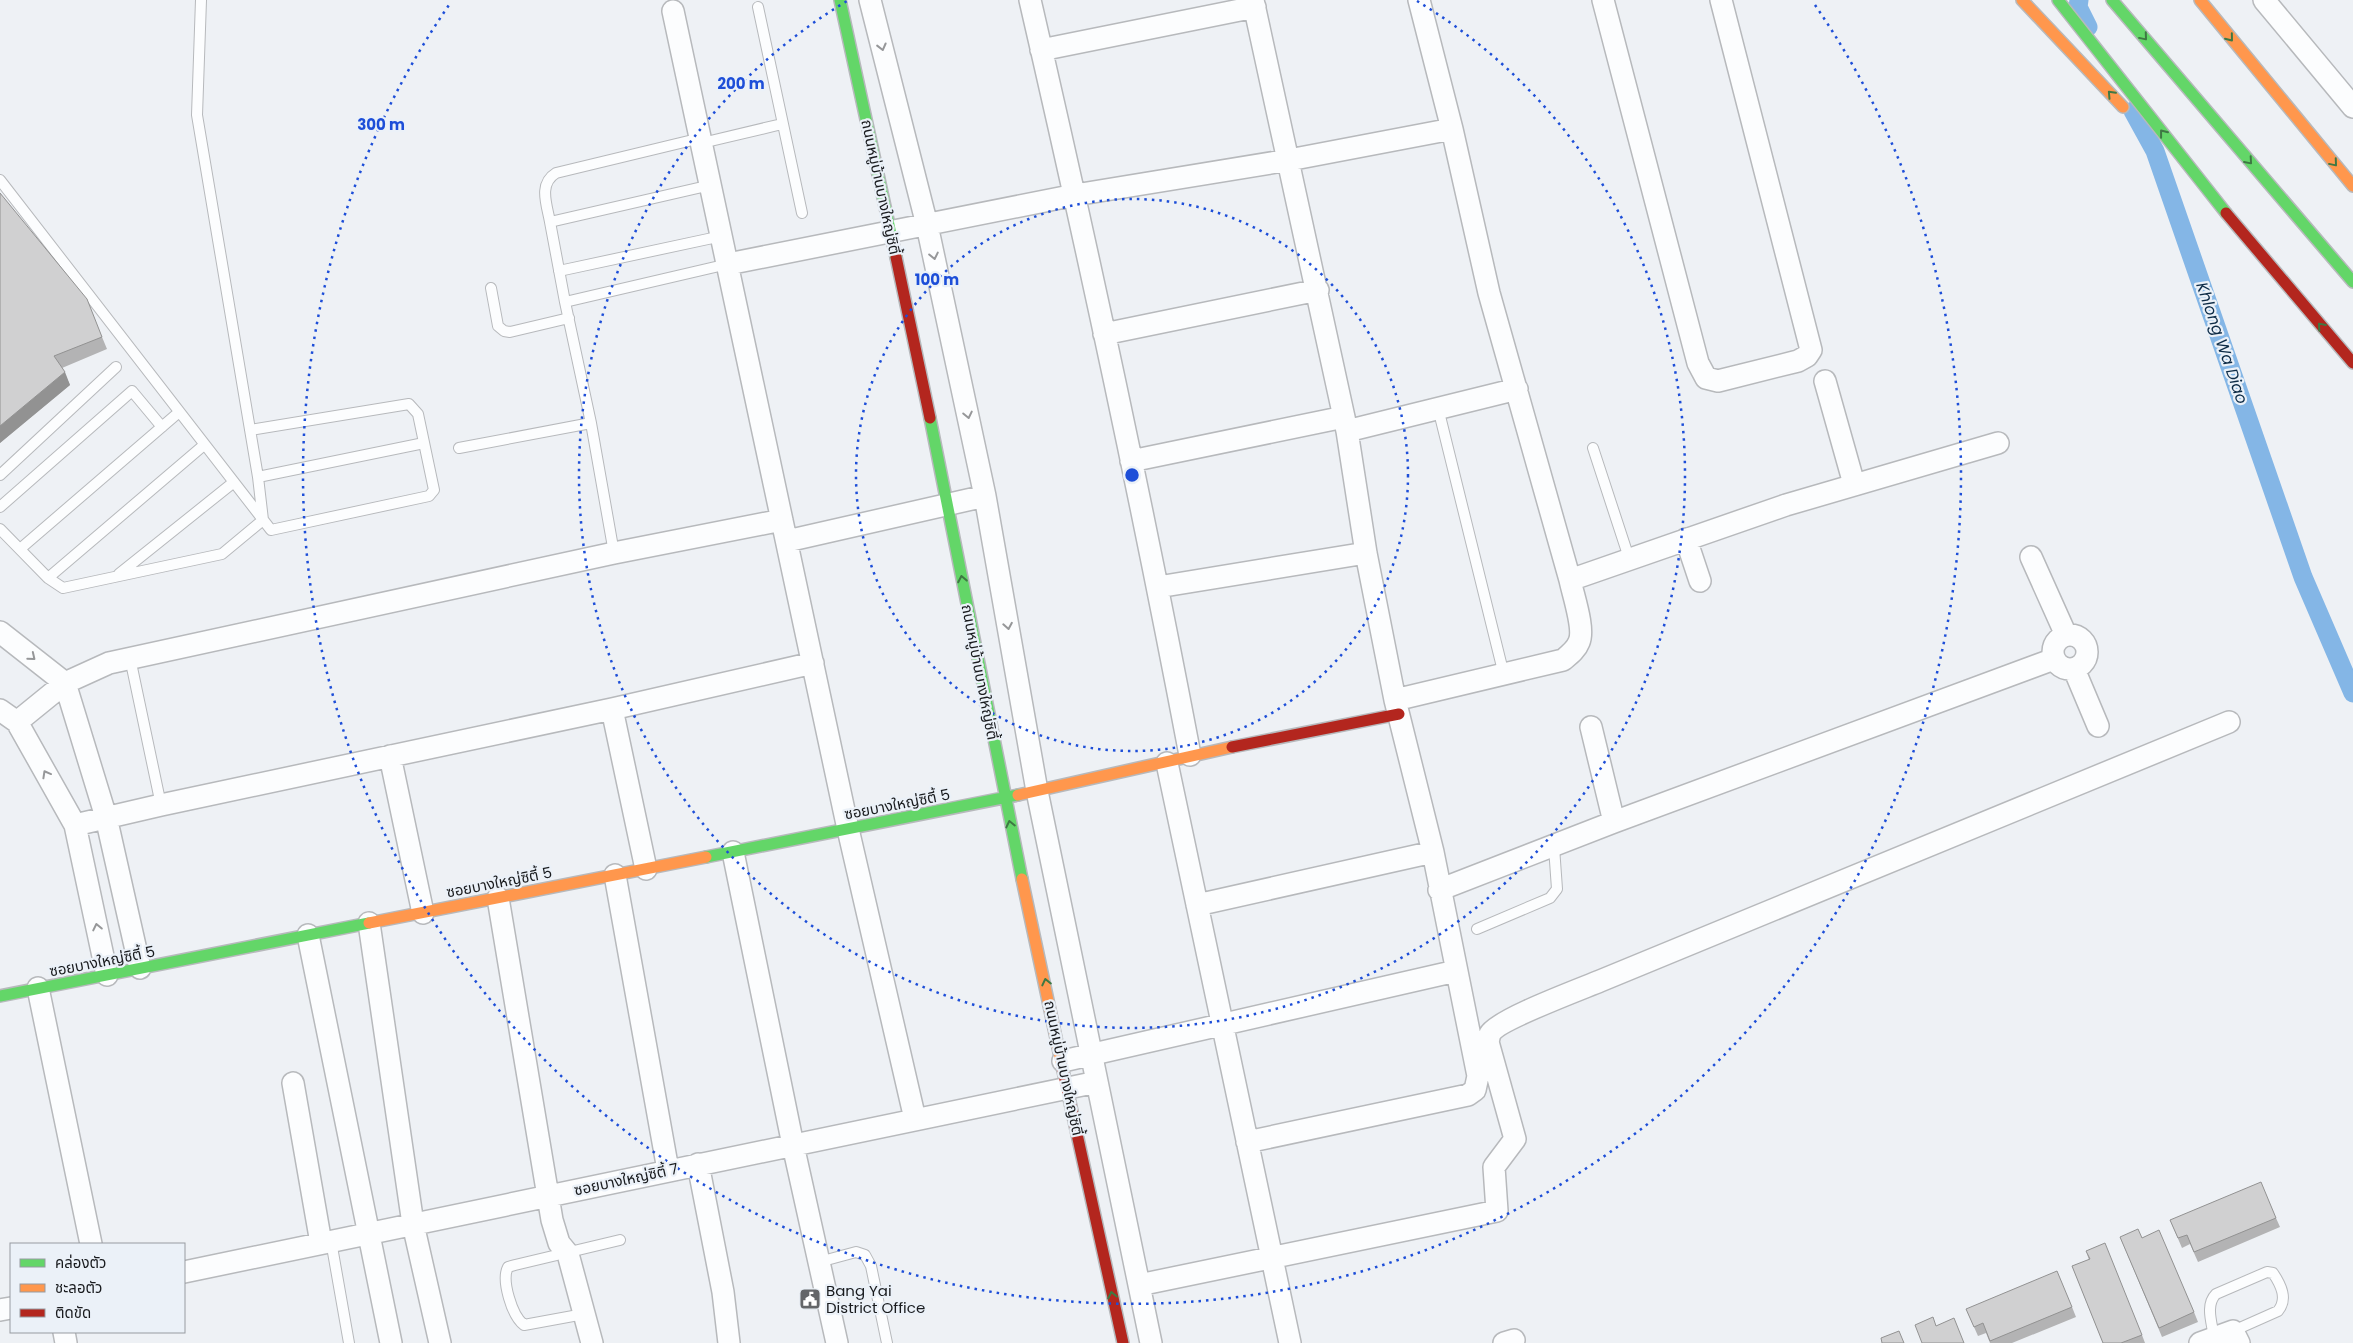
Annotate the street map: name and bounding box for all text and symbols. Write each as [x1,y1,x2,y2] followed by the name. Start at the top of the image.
[2138,31,2146,40] one-way arrow
[2225,32,2233,41] one-way arrow
[876,43,887,52] one-way arrow
[717,73,765,94] text: 200 m
[2108,91,2117,100] one-way arrow
[357,114,405,135] text: 300 m
[856,117,906,257] street label: ถนนหมู่บ้านบางใหญ่ซิตี้
[2159,129,2168,138] one-way arrow
[2243,155,2252,164] one-way arrow
[2328,157,2337,166] one-way arrow
[928,251,939,260] one-way arrow
[915,269,959,290] text: 100 m
[2190,279,2254,407] water label: Khlong Wa Diao
[2318,322,2327,331] one-way arrow
[962,410,973,419] one-way arrow
[1123,466,1141,484] centre of rings
[957,574,968,583] one-way arrow
[957,602,1003,742] street label: ถนนหมู่บ้านบางใหญ่ซิตี้
[1003,622,1013,630] one-way arrow
[26,652,35,660] one-way arrow
[43,771,53,780] one-way arrow
[842,783,952,825] street label: ซอยบางใหญ่ซิตี้ 5
[1005,819,1016,828] one-way arrow
[444,861,554,903] street label: ซอยบางใหญ่ซิตี้ 5
[92,923,103,932] one-way arrow
[47,940,157,982] street label: ซอยบางใหญ่ซิตี้ 5
[1041,978,1051,987] one-way arrow
[1039,998,1089,1138] street label: ถนนหมู่บ้านบางใหญ่ซิตี้
[572,1158,680,1200] street label: ซอยบางใหญ่ซิตี้ 7
[10,1243,185,1333] legend
[55,1252,106,1273] text: คล่องตัว
[55,1277,102,1298] text: ชะลอตัว
[826,1280,925,1318] place label: Bang Yai District Office
[798,1287,822,1311] public building icon: Bang Yai District Office
[1108,1291,1118,1300] one-way arrow
[55,1302,91,1323] text: ติดขัด

